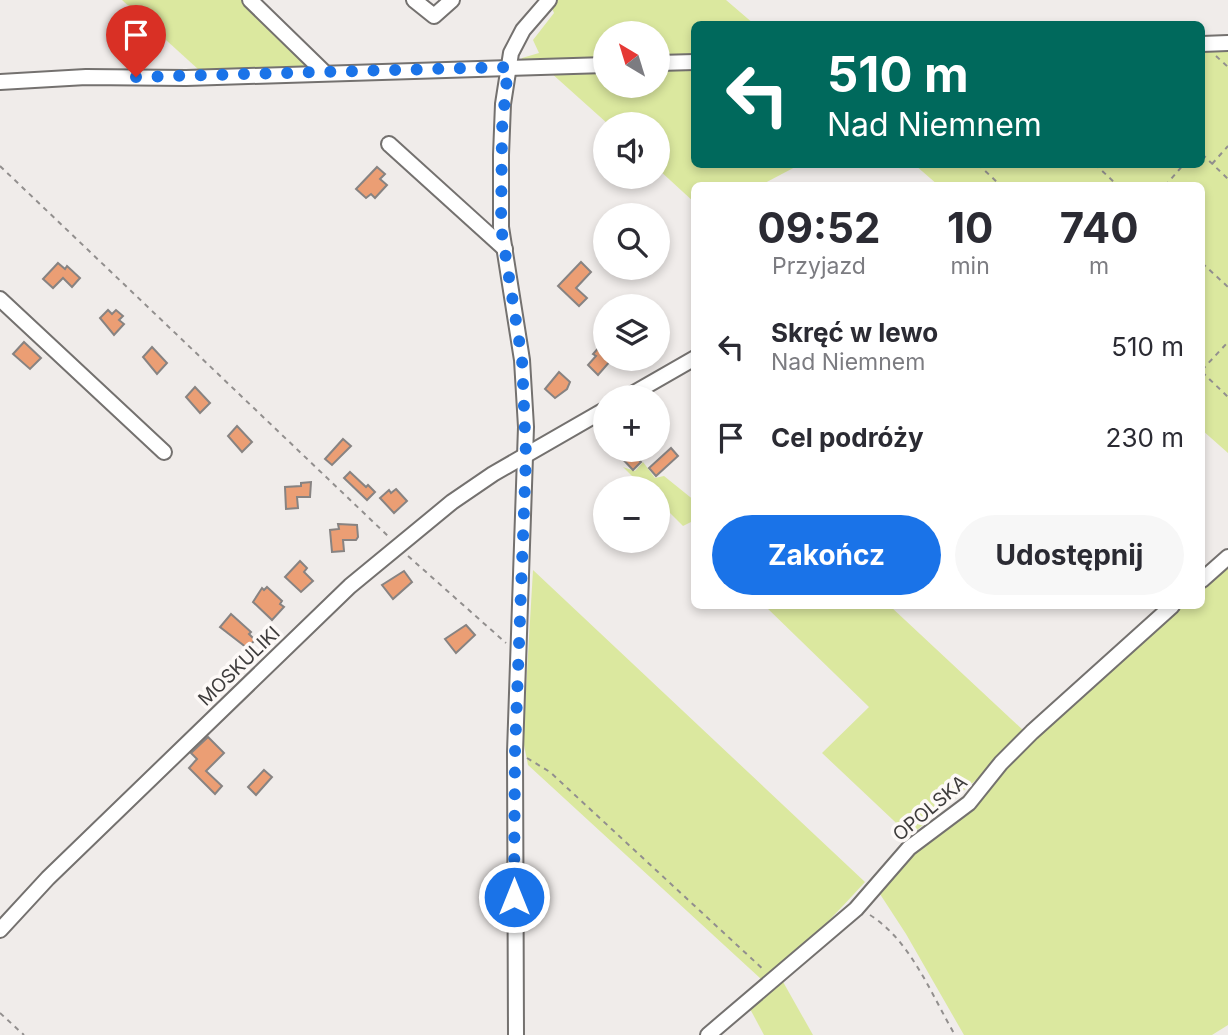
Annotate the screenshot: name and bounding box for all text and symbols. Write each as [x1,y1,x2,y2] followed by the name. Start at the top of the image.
[106,5,166,77] pin
[117,16,155,54] icon: arrive
[593,21,670,98] north arrow
[593,21,670,553] map controls
[827,45,969,104] text: 510 m
[712,49,803,140] icon: left
[827,105,1042,144] text: Nad Niemnem
[593,112,670,189] button: sound
[757,202,880,253] text: 09:52
[947,202,993,253] text: 10
[1060,202,1139,253] text: 740
[593,203,670,280] button: search
[772,252,866,280] text: Przyjazd
[950,252,990,280] text: min
[1089,252,1109,280] text: m
[593,294,670,371] button: layers
[771,317,938,348] text: Skręć w lewo
[712,328,750,366] icon: left
[1111,331,1184,362] text: 510 m
[771,348,925,376] text: Nad Niemnem
[593,385,670,462] button: +
[712,419,750,457] icon: arrive
[771,422,924,453] text: Cel podróży
[1106,422,1184,453] text: 230 m
[593,476,670,553] button: −
[712,515,941,595] button: Zakończ
[955,515,1184,595] button: Udostępnij
[193,621,285,711] street label: MOSKULIKI
[888,770,972,846] street label: OPOLSKA
[477,860,551,934] position arrow

